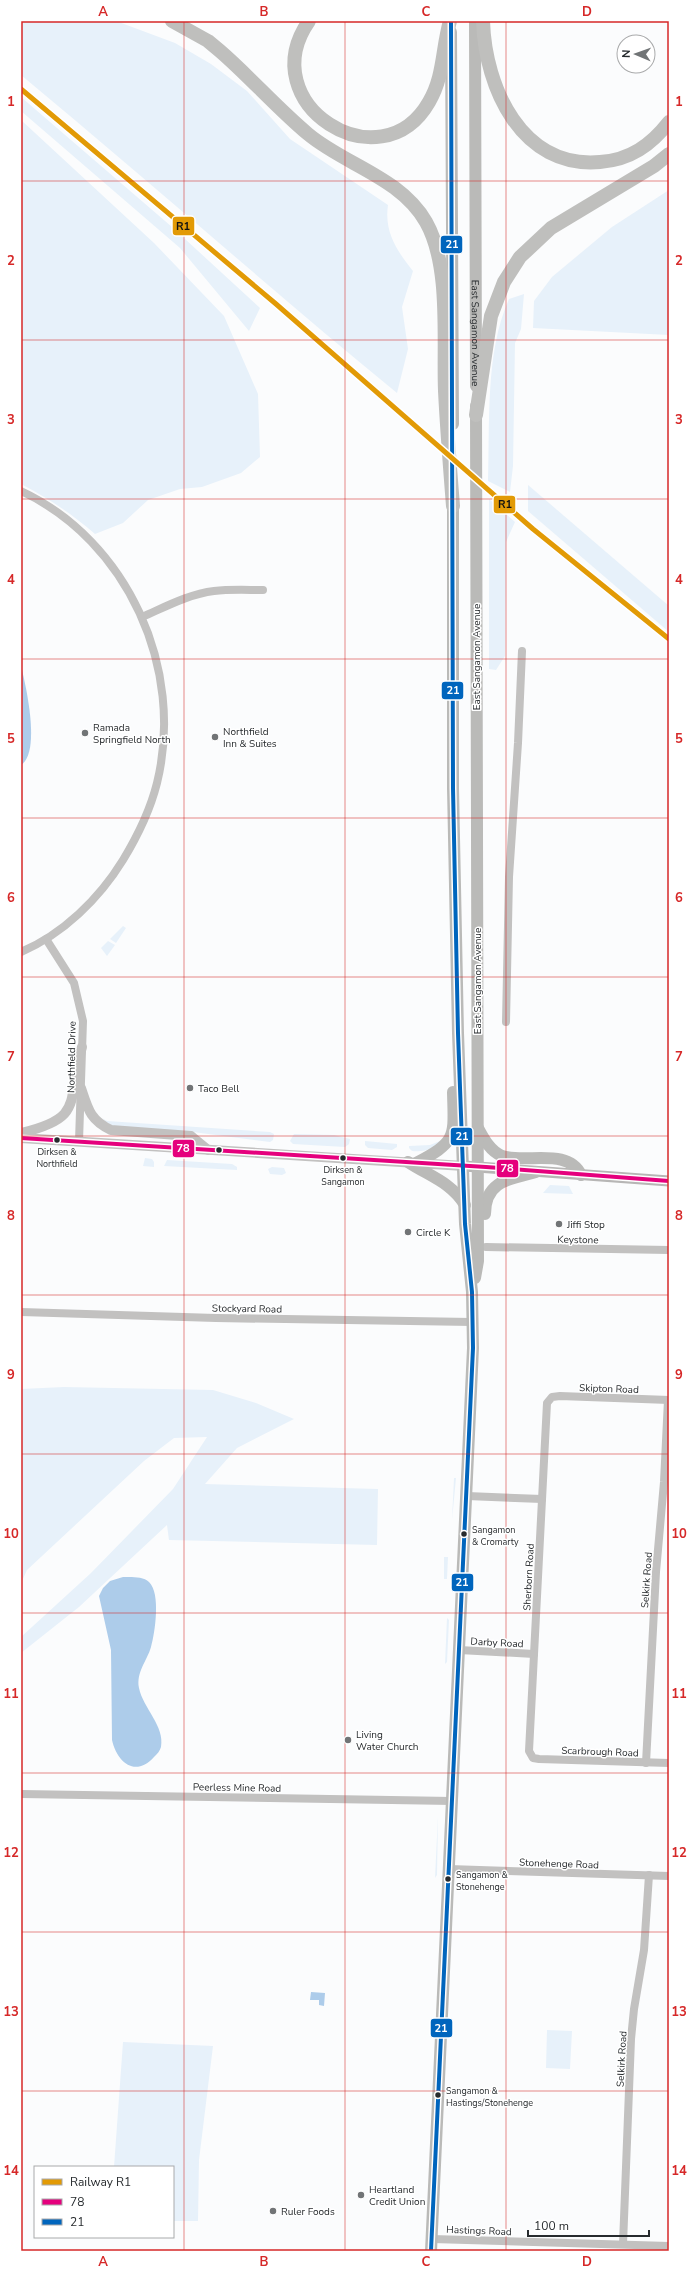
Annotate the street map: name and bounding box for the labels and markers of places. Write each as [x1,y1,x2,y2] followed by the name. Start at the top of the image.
[93,721,171,747] place label: Ramada Springfield North
[223,725,277,751] place label: Northfield Inn & Suites
[80,728,90,738] marker: Ramada Springfield North
[210,732,220,742] marker: Northfield Inn & Suites
[198,1082,239,1096] place label: Taco Bell
[185,1083,195,1093] marker: Taco Bell
[52,1135,62,1145] marker: Dirksen & Northfield
[214,1145,224,1155] unlabelled marker
[36,1146,78,1170] place label: Dirksen & Northfield
[338,1153,348,1163] marker: Dirksen & Sangamon
[321,1164,365,1188] place label: Dirksen & Sangamon
[566,1218,605,1232] place label: Jiffi Stop
[554,1219,564,1229] marker: Jiffi Stop
[416,1226,451,1240] place label: Circle K
[403,1227,413,1237] marker: Circle K
[472,1524,519,1548] place label: Sangamon & Cromarty
[459,1529,469,1539] marker: Sangamon & Cromarty
[356,1728,419,1754] place label: Living Water Church
[343,1735,353,1745] marker: Living Water Church
[456,1869,509,1893] place label: Sangamon & Stonehenge
[443,1874,453,1884] marker: Sangamon & Stonehenge
[446,2085,533,2109] place label: Sangamon & Hastings/Stonehenge
[433,2090,443,2100] marker: Sangamon & Hastings/Stonehenge
[369,2183,425,2209] place label: Heartland Credit Union
[356,2190,366,2200] marker: Heartland Credit Union
[281,2205,335,2219] place label: Ruler Foods
[268,2206,278,2216] marker: Ruler Foods

